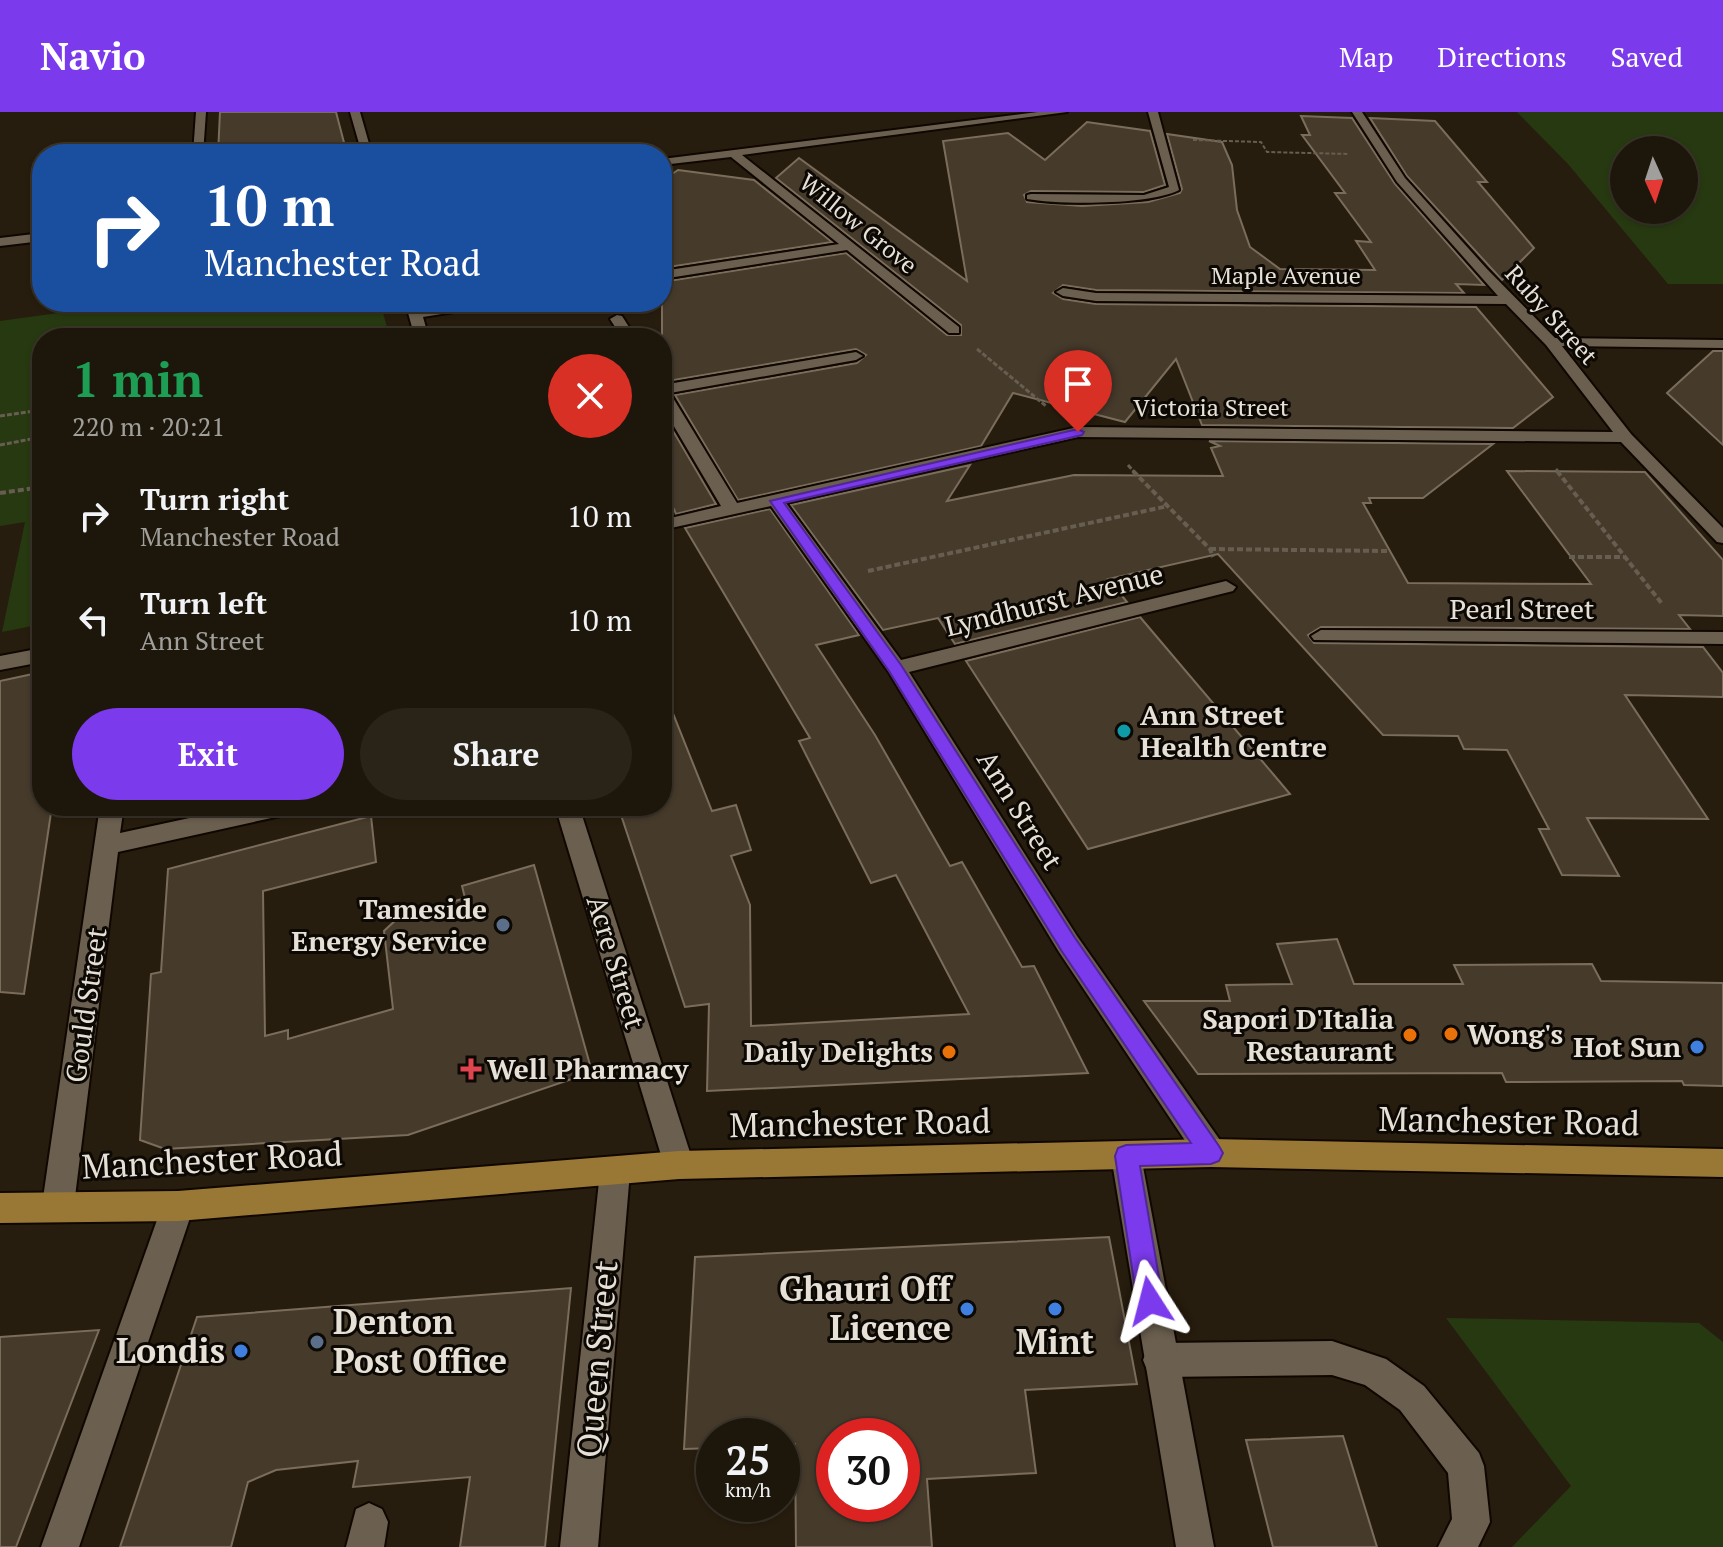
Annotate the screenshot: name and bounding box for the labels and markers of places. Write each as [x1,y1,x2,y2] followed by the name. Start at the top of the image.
[1044,350,1112,432] pin
[1140,696,1327,765] place label: Ann Street Health Centre
[1115,722,1133,740] marker: Ann Street Health Centre
[291,890,487,959] place label: Tameside Energy Service
[494,916,512,934] marker: Tameside Energy Service
[1202,1000,1394,1069] place label: Sapori D'Italia Restaurant
[1467,1015,1563,1052] place label: Wong's
[1442,1025,1460,1043] marker: Wong's
[1401,1026,1419,1044] marker: Sapori D'Italia Restaurant
[1573,1028,1681,1065] place label: Hot Sun
[744,1033,933,1070] place label: Daily Delights
[1688,1038,1706,1056] marker: Hot Sun
[940,1043,958,1061] marker: Daily Delights
[487,1050,689,1087] place label: Well Pharmacy
[462,1060,480,1078] marker: Well Pharmacy
[779,1266,954,1350] place label: Ghauri Off Licence
[333,1299,507,1383] place label: Denton Post Office
[958,1300,976,1318] marker: Ghauri Off Licence
[1046,1300,1064,1318] marker: Mint
[1016,1319,1095,1364] place label: Mint
[116,1328,225,1373] place label: Londis
[308,1333,326,1351] marker: Denton Post Office
[232,1342,250,1360] marker: Londis

